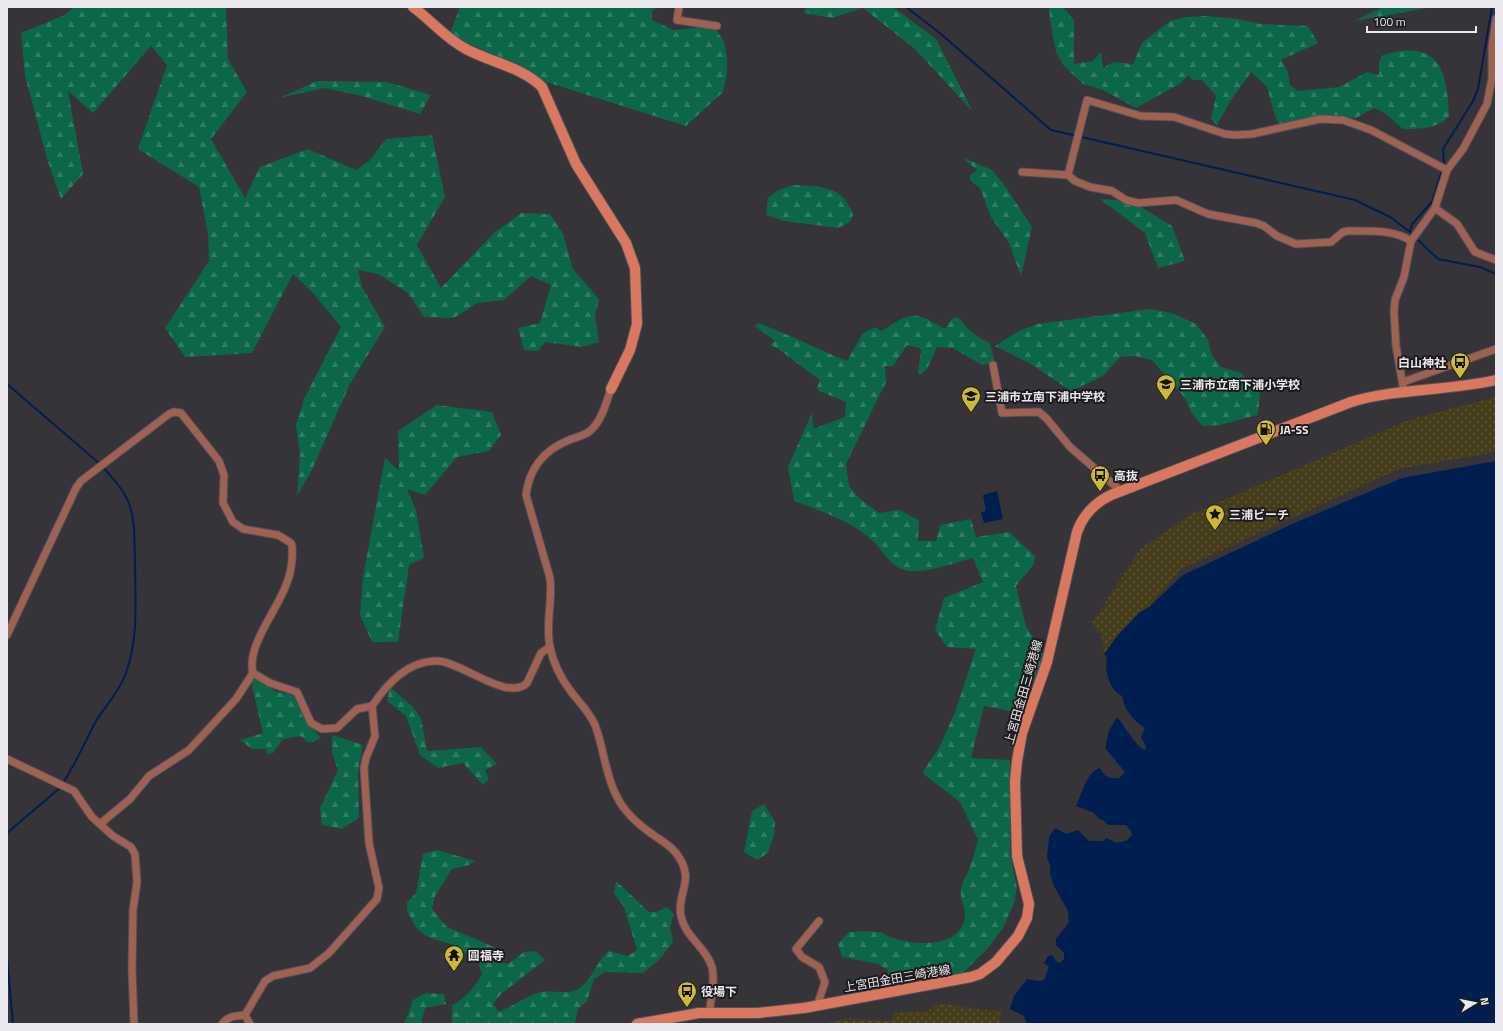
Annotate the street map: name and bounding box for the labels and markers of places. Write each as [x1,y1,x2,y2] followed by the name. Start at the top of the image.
[1449,351,1471,379] bus stop icon: 白山神社
[1398,353,1446,372] place label: 白山神社
[1155,373,1177,401] school or university icon: 三浦市立南下浦小学校
[1180,375,1300,394] place label: 三浦市立南下浦小学校
[960,385,982,413] school or university icon: 三浦市立南下浦中学校
[985,387,1105,406] place label: 三浦市立南下浦中学校
[1255,418,1277,446] fuel station icon: JA-SS
[1280,420,1309,439] place label: JA-SS
[1089,464,1111,492] bus stop icon: 高抜
[1114,466,1138,485] place label: 高抜
[1204,503,1226,531] place icon: 三浦ビーチ
[1229,505,1289,524] place label: 三浦ビーチ
[443,944,465,972] temple icon: 圓福寺
[468,946,504,965] place label: 圓福寺
[676,980,698,1008] bus stop icon: 役場下
[701,982,737,1001] place label: 役場下

